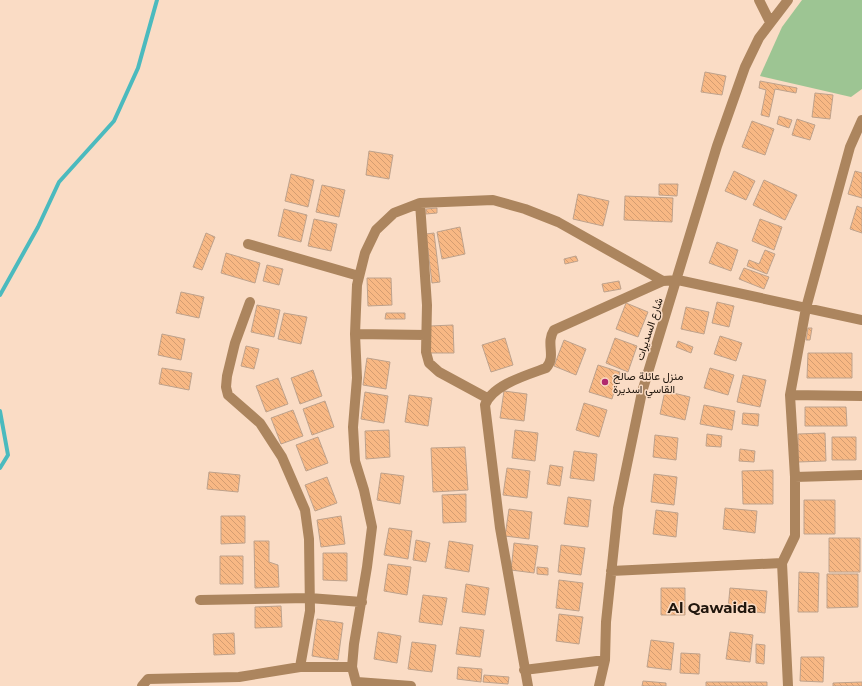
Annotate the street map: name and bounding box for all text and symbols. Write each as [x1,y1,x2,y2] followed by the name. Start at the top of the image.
[632,295,667,363] street label: شارع السديرات
[613,369,683,399] place label: منزل عائلة صالح القاسي اسديرة
[600,377,610,387] marker: منزل عائلة صالح القاسي اسديرة
[666,598,757,617] district label: Al Qawaida

